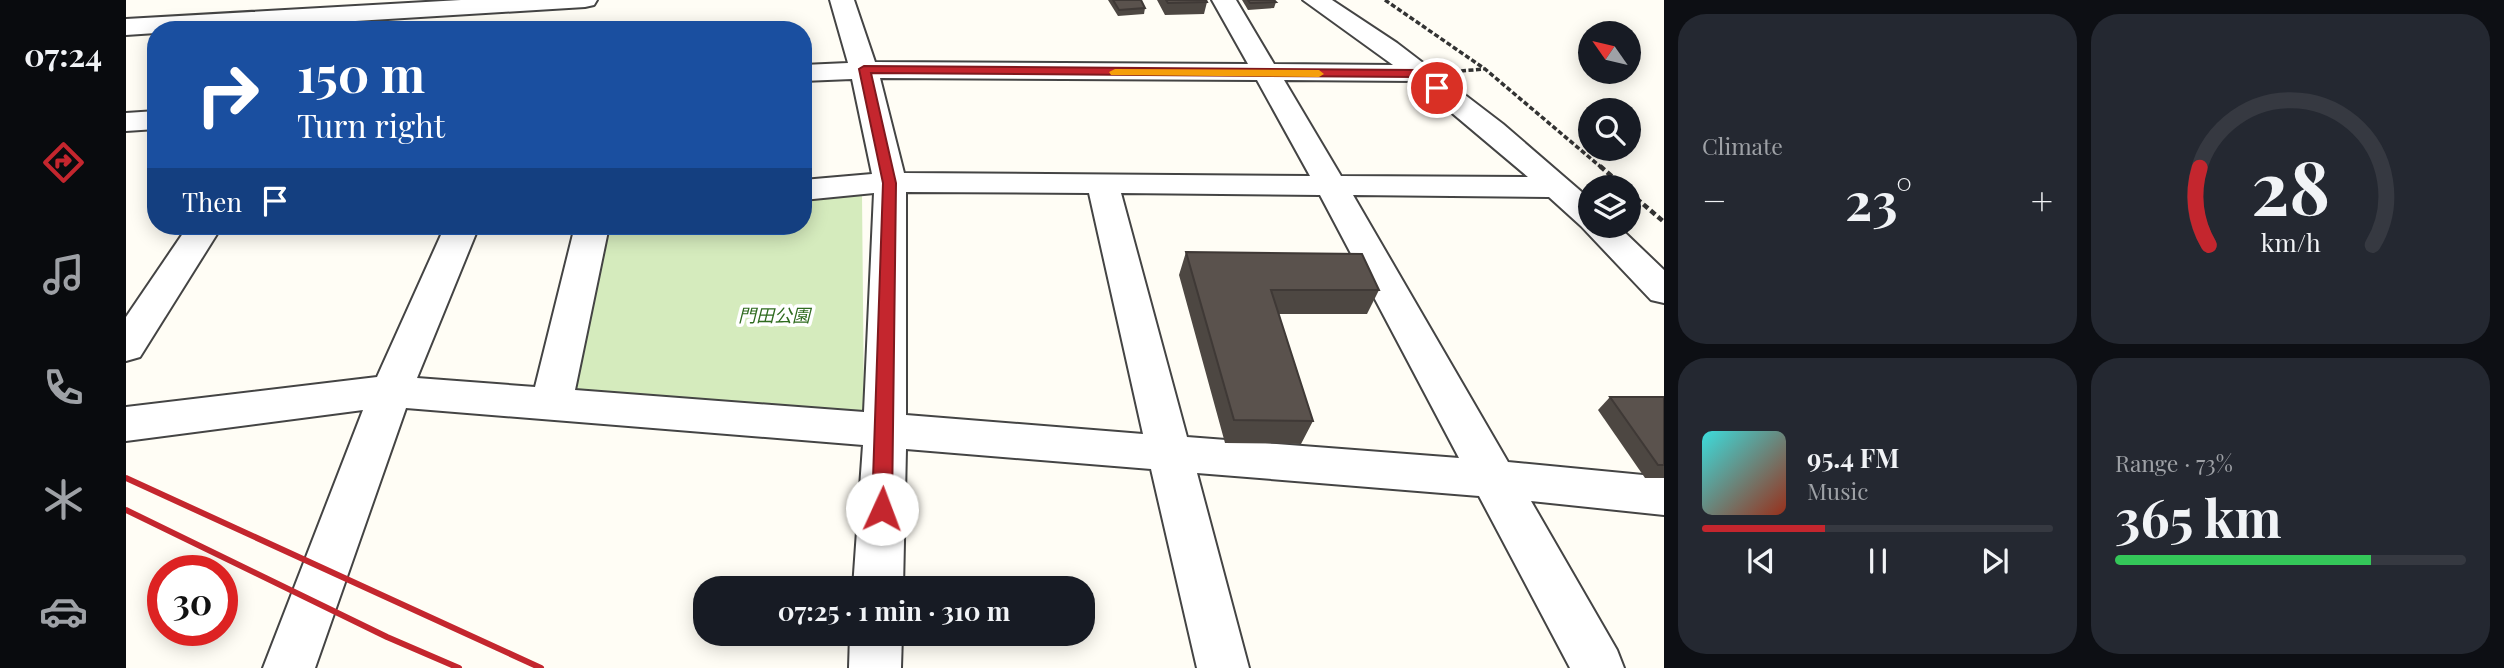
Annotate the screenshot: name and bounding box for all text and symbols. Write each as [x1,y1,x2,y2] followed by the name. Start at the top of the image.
[1578,21,1642,84] north arrow
[1578,21,1641,238] map controls
[24,32,102,75] text: 07:24
[297,40,425,105] text: 150 m
[182,49,273,140] icon: right
[1407,58,1467,118] pin
[1418,69,1456,107] icon: arrive
[1578,98,1641,161] button: search
[297,103,445,146] text: Turn right
[1702,130,1783,161] text: Climate
[2251,136,2330,233] text: 28
[39,138,88,187] icon: directions
[1845,165,1912,234] text: 23°
[1702,174,1727,225] text: −
[2031,174,2053,225] text: +
[1578,175,1641,238] button: layers
[256,182,294,220] icon: arrive
[182,184,242,219] text: Then
[2261,225,2321,258] text: km/h
[39,250,88,299] icon: music
[738,303,813,327] park label: 門田公園
[39,363,88,412] icon: phone
[1807,440,1899,475] text: 95.4 FM
[2115,447,2233,478] text: Range · 73%
[845,472,919,546] position arrow
[39,475,88,524] icon: climate
[1807,475,1868,506] text: Music
[2115,482,2282,551] text: 365 km
[1742,542,1780,580] icon: previous
[1859,542,1897,580] icon: pause
[1976,542,2014,580] icon: next
[147,555,238,646] speed limit sign: 30
[39,587,88,636] icon: car
[778,593,1010,628] text: 07:25 · 1 min · 310 m

